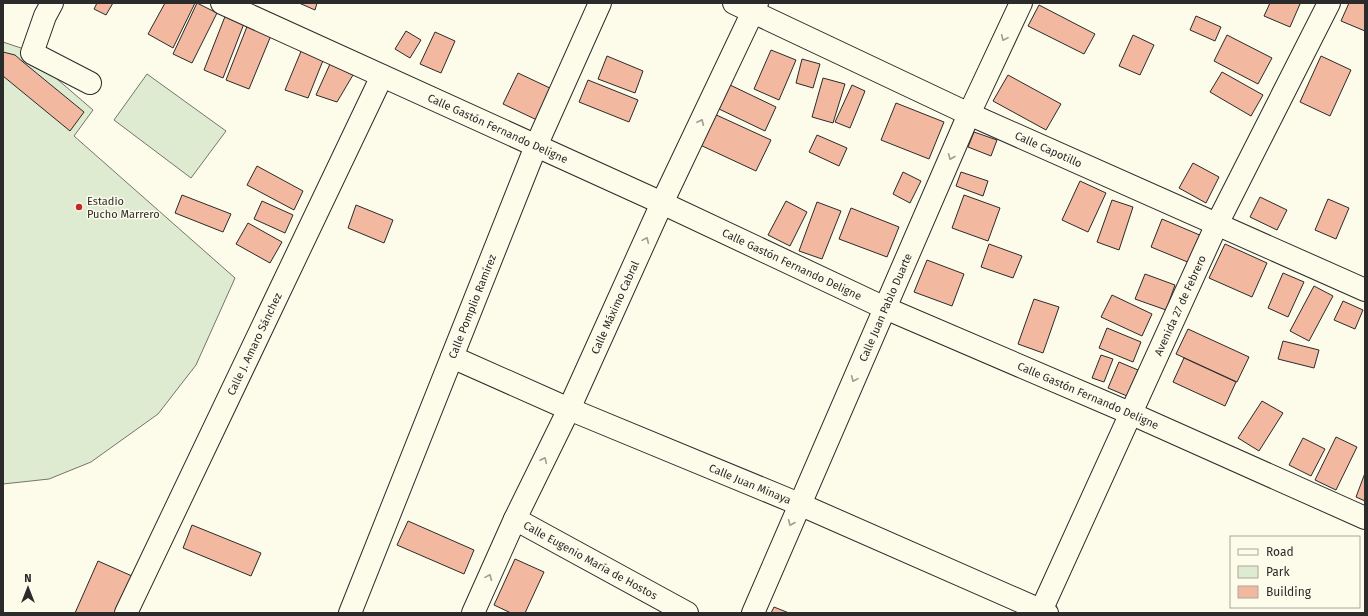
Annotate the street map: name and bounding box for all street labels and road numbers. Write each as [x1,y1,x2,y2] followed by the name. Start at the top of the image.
[425,91,570,166] street label: Calle Gastón Fernando Deligne
[1013,129,1084,170] street label: Calle Capotillo
[720,226,864,303] street label: Calle Gastón Fernando Deligne
[857,251,915,364] street label: Calle Juan Pablo Duarte
[446,252,499,361] street label: Calle Pomplio Ramírez
[1152,253,1209,358] street label: Avenida 27 de Febrero
[589,259,642,356] street label: Calle Máximo Cabral
[225,291,285,398] street label: Calle J. Amaro Sánchez
[1015,360,1161,432] street label: Calle Gastón Fernando Deligne
[707,462,793,507] street label: Calle Juan Minaya
[521,519,659,603] street label: Calle Eugenio María de Hostos

